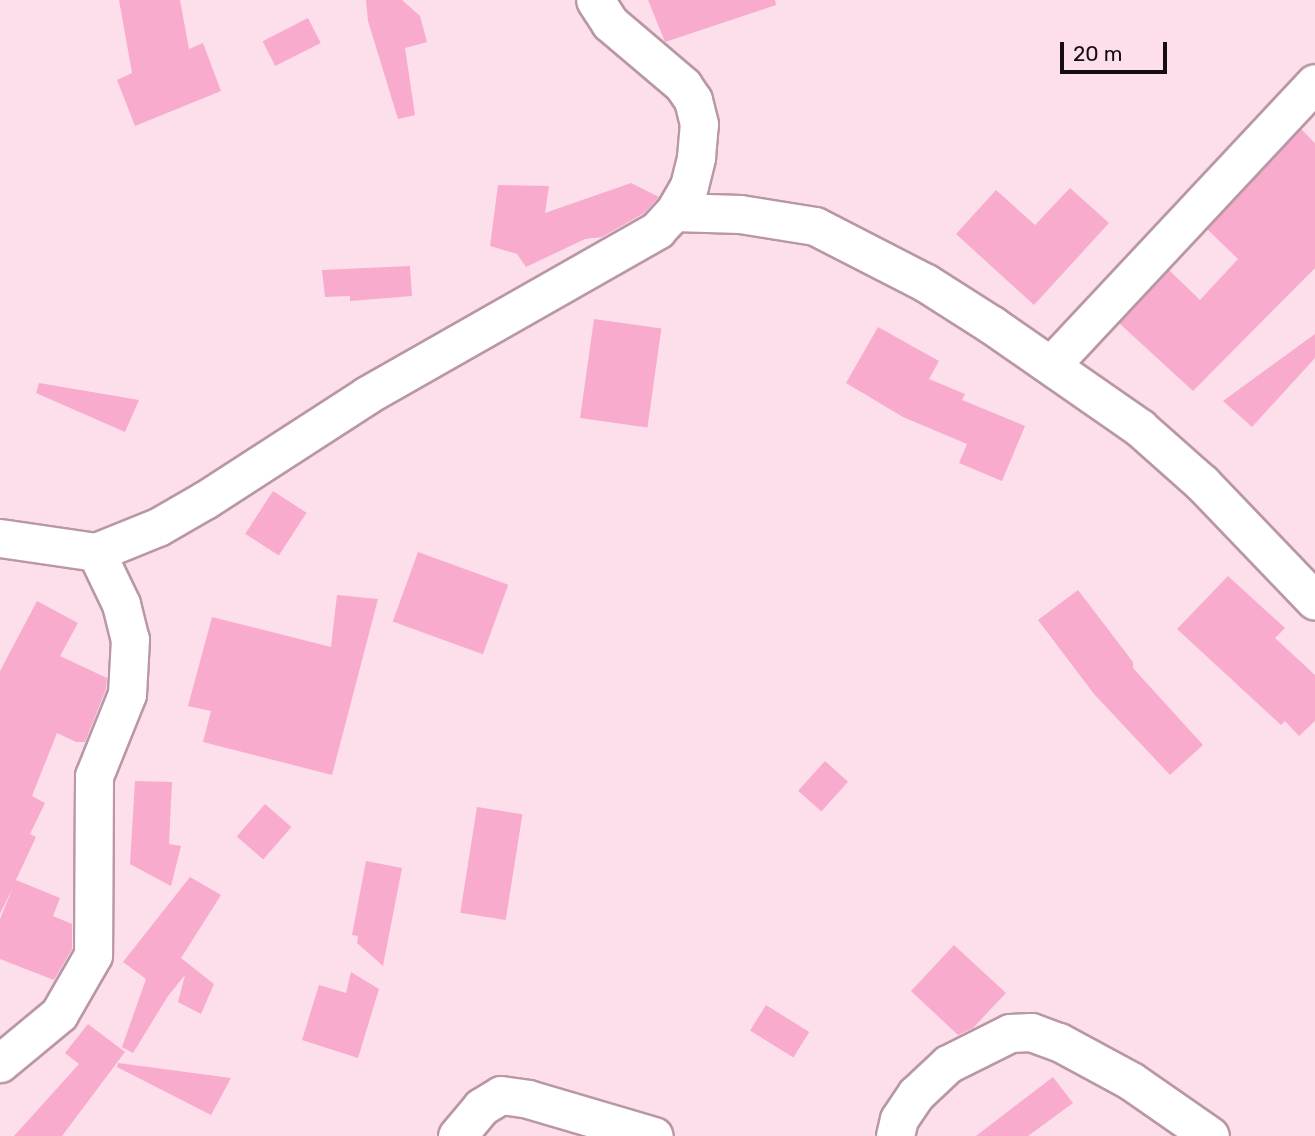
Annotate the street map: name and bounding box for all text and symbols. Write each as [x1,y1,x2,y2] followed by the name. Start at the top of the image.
[1063,28,1170,72] scale bar
[1073,41,1122,66] text: 20 m

